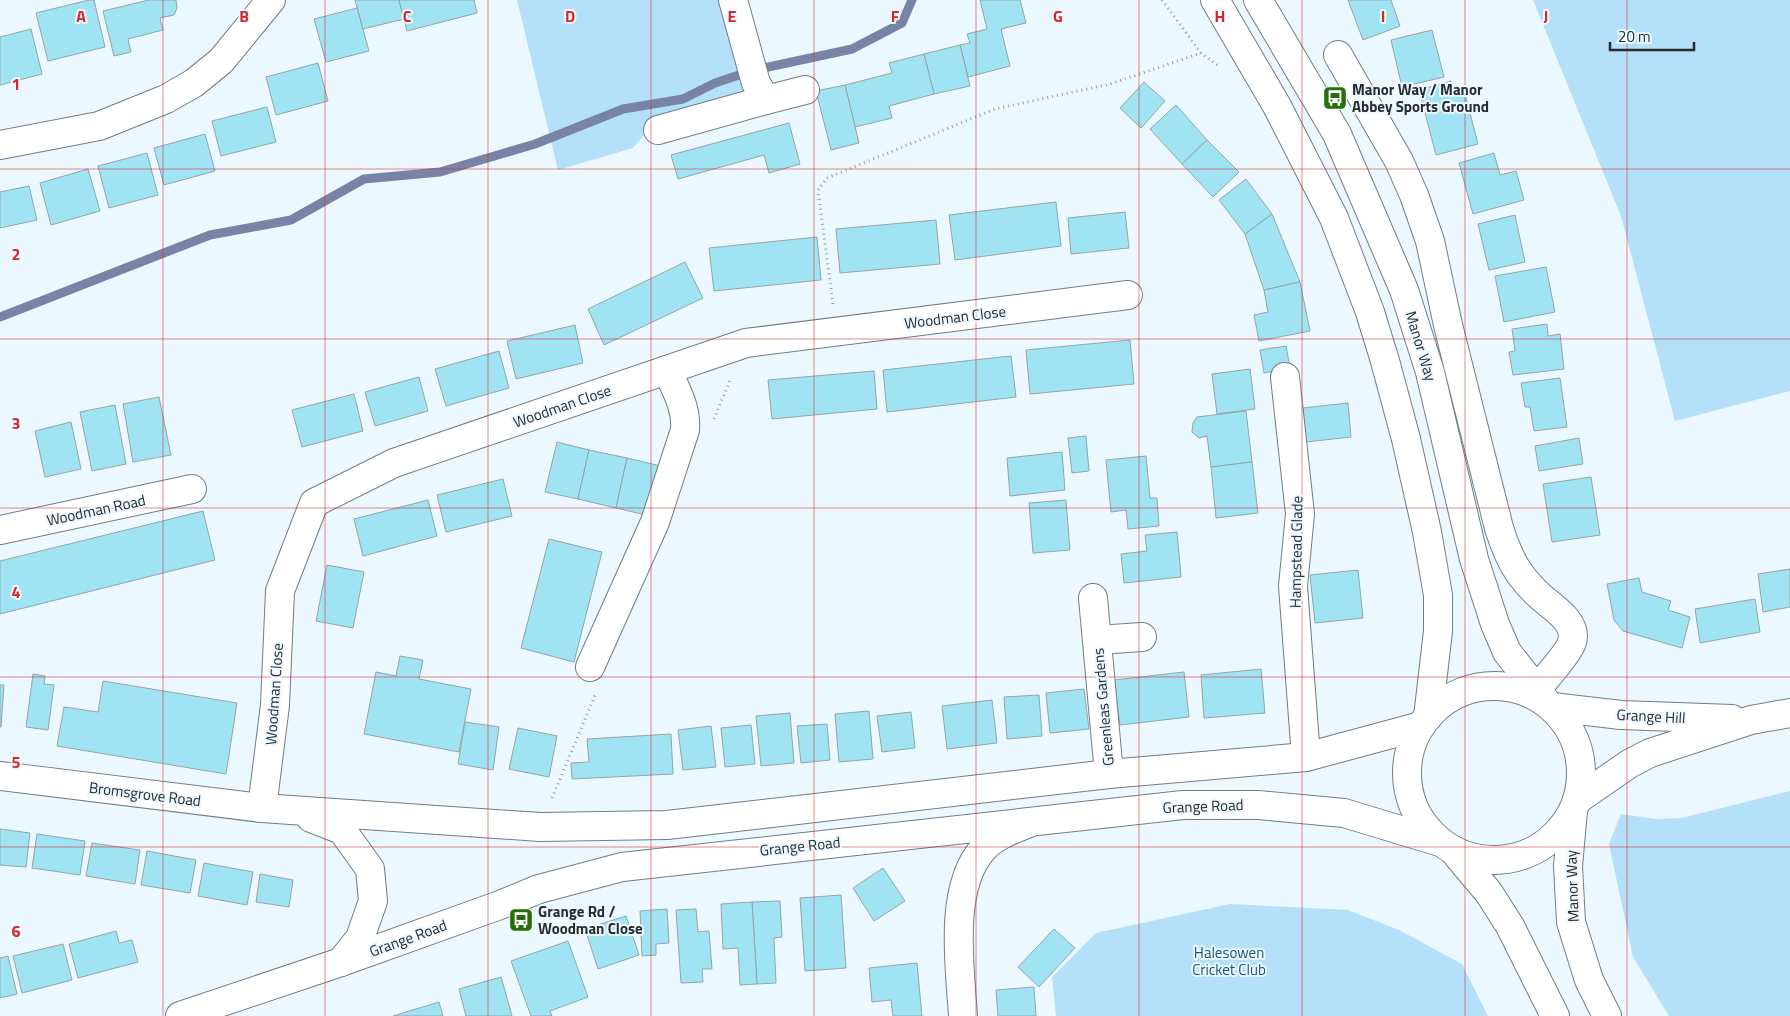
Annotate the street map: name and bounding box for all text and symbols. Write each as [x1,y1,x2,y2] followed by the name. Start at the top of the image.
[76,4,86,28] text: A
[239,4,249,28] text: B
[403,4,412,28] text: C
[565,4,575,28] text: D
[728,4,737,28] text: E
[891,4,900,28] text: F
[1053,4,1063,28] text: G
[1215,4,1225,28] text: H
[1381,4,1385,28] text: I
[1544,4,1548,28] text: J
[1610,20,1694,52] scale bar
[1618,25,1651,48] text: 20 m
[12,72,20,96] text: 1
[1352,78,1489,118] place label: Manor Way / Manor Abbey Sports Ground
[1322,85,1348,111] bus stop icon: Manor Way / Manor Abbey Sports Ground
[12,242,20,266] text: 2
[903,299,1007,335] street label: Woodman Close
[1399,308,1443,384] street label: Manor Way
[510,378,614,434] street label: Woodman Close
[12,411,20,435] text: 3
[44,488,148,532] street label: Woodman Road
[1284,496,1308,608] street label: Hampstead Glade
[12,580,21,604] text: 4
[259,642,289,746] street label: Woodman Close
[1086,647,1120,767] street label: Greenleas Gardens
[1616,703,1686,729] street label: Grange Hill
[12,750,21,774] text: 5
[88,776,202,812] street label: Bromsgrove Road
[1162,793,1244,819] street label: Grange Road
[758,830,842,862] street label: Grange Road
[1559,849,1585,923] street label: Manor Way
[538,900,643,940] place label: Grange Rd / Woodman Close
[508,907,534,933] bus stop icon: Grange Rd / Woodman Close
[366,913,450,963] street label: Grange Road
[12,919,21,943] text: 6
[1192,941,1266,981] park label: Halesowen Cricket Club

